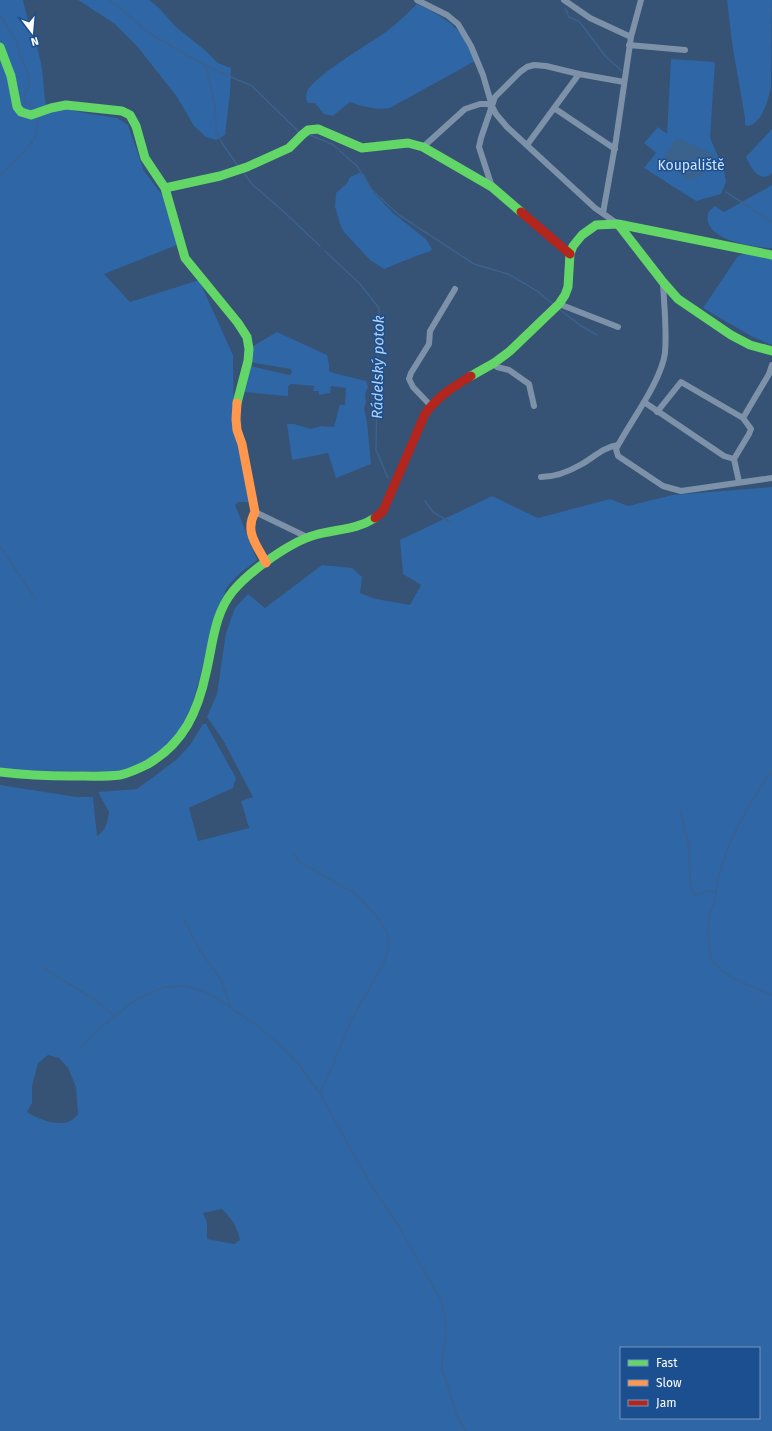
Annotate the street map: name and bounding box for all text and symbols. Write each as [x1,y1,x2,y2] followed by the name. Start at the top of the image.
[12,12,52,52] north arrow
[29,34,40,48] text: N
[657,157,725,174] park label: Koupaliště
[368,315,388,419] water label: Rádelský potok
[620,1347,760,1419] legend
[656,1356,678,1370] text: Fast
[656,1376,682,1390] text: Slow
[656,1396,676,1410] text: Jam

